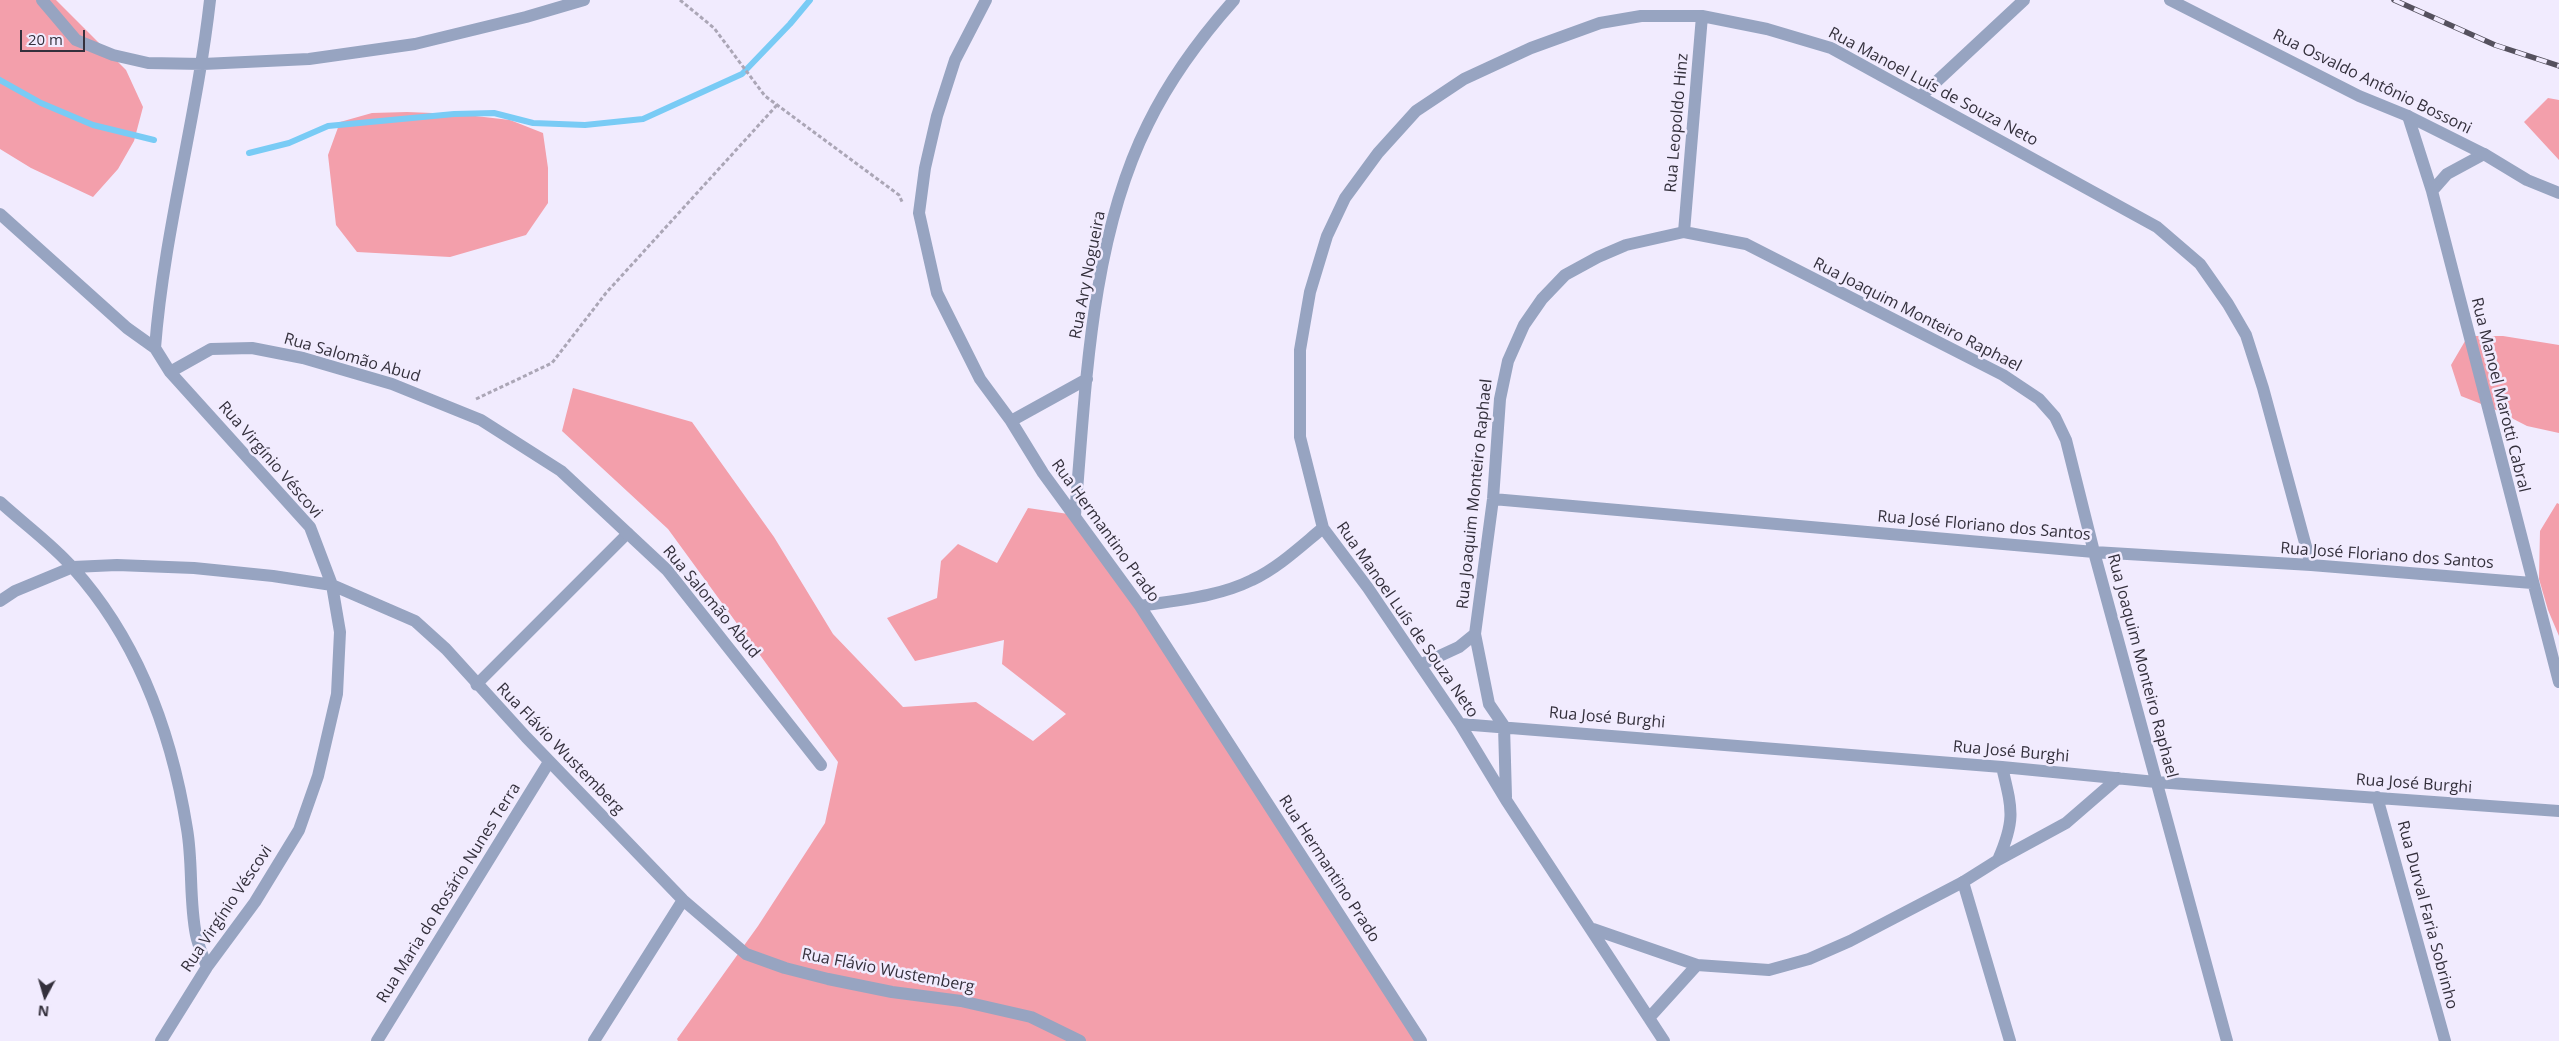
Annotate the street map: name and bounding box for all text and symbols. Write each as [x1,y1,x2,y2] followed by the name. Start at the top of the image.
[22,20,88,52] scale bar
[1825,23,2041,151] street label: Rua Manoel Luís de Souza Neto
[2269,25,2475,139] street label: Rua Osvaldo Antônio Bossoni
[28,29,63,49] text: 20 m
[1661,52,1693,194] street label: Rua Leopoldo Hinz
[1066,209,1110,341] street label: Rua Ary Nogueira
[1810,254,2024,376] street label: Rua Joaquim Monteiro Raphael
[2467,296,2533,494] street label: Rua Manoel Marotti Cabral
[282,329,422,387] street label: Rua Salomão Abud
[1453,378,1497,610] street label: Rua Joaquim Monteiro Raphael
[214,398,326,522] street label: Rua Virgínio Véscovi
[1047,456,1163,606] street label: Rua Hermantino Prado
[1877,507,2091,545] street label: Rua José Floriano dos Santos
[1332,518,1482,722] street label: Rua Manoel Luís de Souza Neto
[2280,539,2494,573] street label: Rua José Floriano dos Santos
[658,542,764,662] street label: Rua Salomão Abud
[2103,552,2181,780] street label: Rua Joaquim Monteiro Raphael
[492,679,628,819] street label: Rua Flávio Wustemberg
[1548,703,1666,733] street label: Rua José Burghi
[1952,737,2070,767] street label: Rua José Burghi
[2355,770,2473,798] street label: Rua José Burghi
[373,779,525,1007] street label: Rua Maria do Rosário Nunes Terra
[1274,792,1384,946] street label: Rua Hermantino Prado
[2393,819,2461,1011] street label: Rua Durval Faria Sobrinho
[177,842,277,976] street label: Rua Virgínio Véscovi
[800,945,976,997] street label: Rua Flávio Wustemberg
[20,971,70,1021] north arrow
[37,1001,50,1021] text: N

